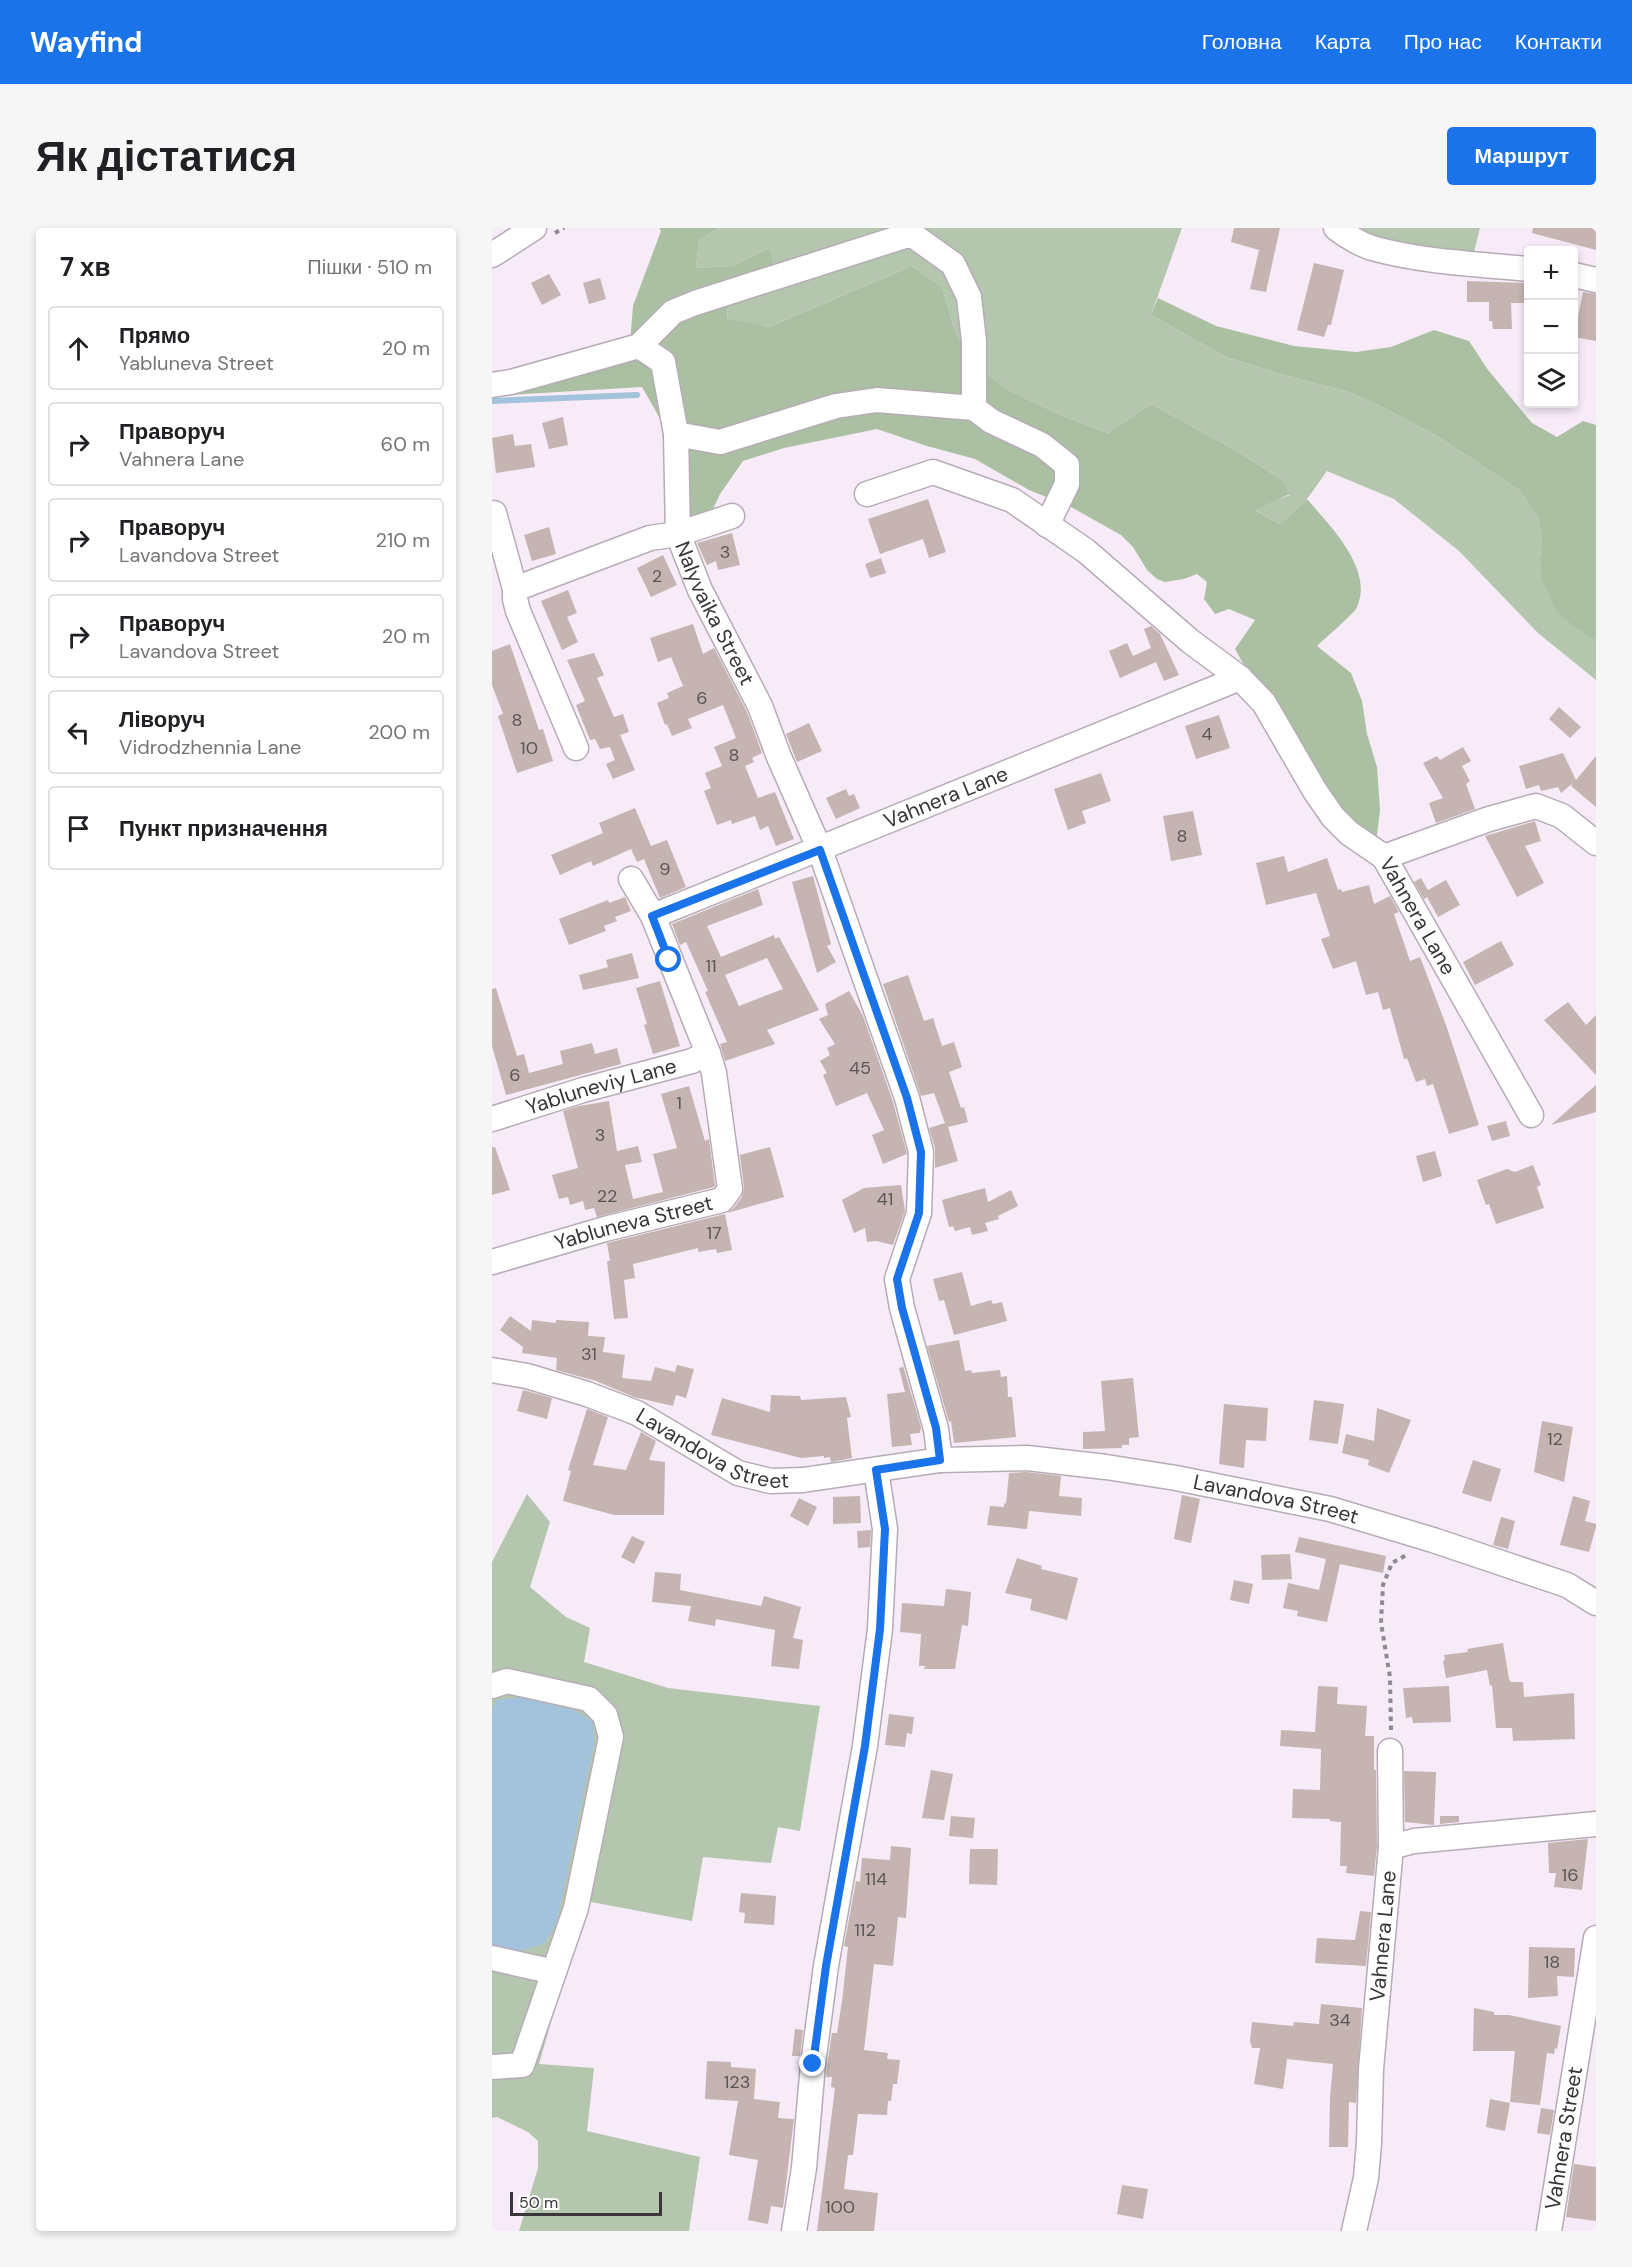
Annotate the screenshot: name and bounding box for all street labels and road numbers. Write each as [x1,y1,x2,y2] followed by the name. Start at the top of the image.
[668,537,761,690] street label: Nalyvaika Street
[880,760,1012,835] street label: Vahnera Lane
[1373,852,1462,980] street label: Vahnera Lane
[522,1052,680,1121] street label: Yabluneviy Lane
[551,1189,716,1257] street label: Yabluneva Street
[631,1402,790,1495] street label: Lavandova Street
[1191,1468,1362,1531] street label: Lavandova Street
[1363,1869,1403,2003] street label: Vahnera Lane
[1539,2065,1589,2212] street label: Vahnera Street

